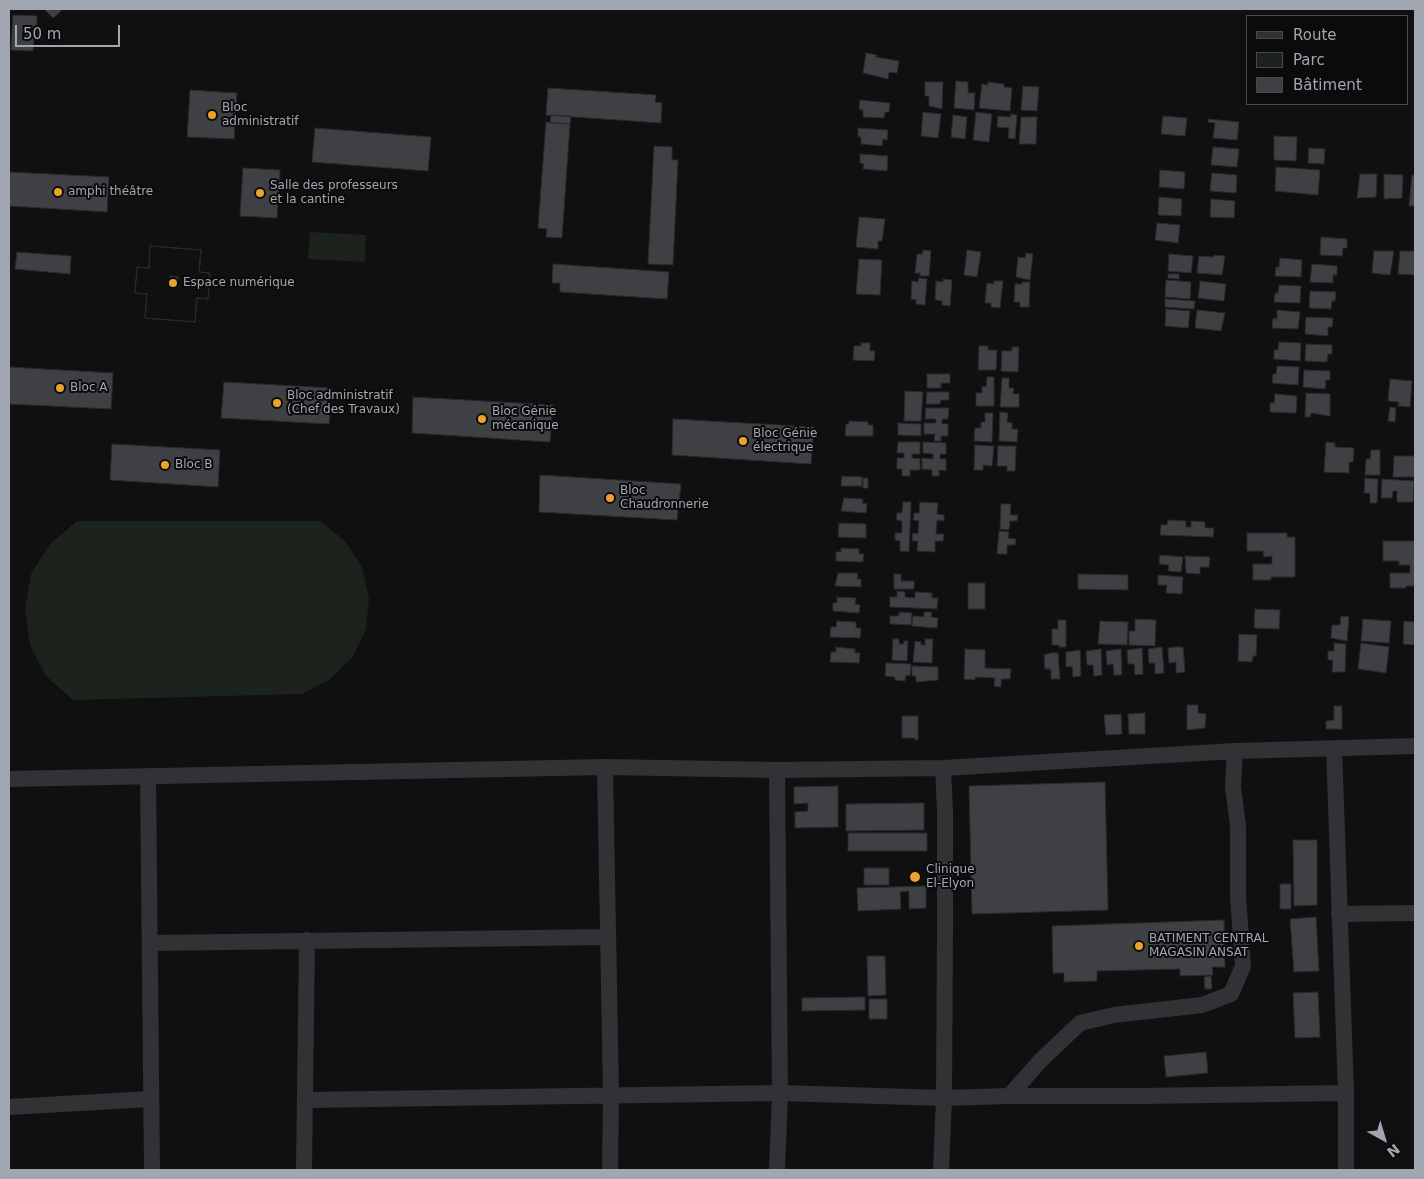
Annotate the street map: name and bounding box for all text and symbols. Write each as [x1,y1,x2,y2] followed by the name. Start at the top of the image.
[18,15,122,47] scale bar
[1246,15,1409,105] legend
[23,25,61,43] text: 50 m
[1293,26,1337,44] text: Route
[1293,51,1325,69] text: Parc
[1293,76,1362,94] text: Bâtiment
[222,101,298,129] place label: Bloc administratif
[206,109,218,121] marker: Bloc administratif
[270,179,398,207] place label: Salle des professeurs et la cantine
[68,185,153,199] place label: amphi théâtre
[52,186,64,198] marker: amphi théâtre
[254,187,266,199] marker: Salle des professeurs et la cantine
[183,276,295,290] place label: Espace numérique
[167,277,179,289] marker: Espace numérique
[70,381,108,395] place label: Bloc A
[54,382,66,394] marker: Bloc A
[287,389,400,417] place label: Bloc administratif (Chef des Travaux)
[271,397,283,409] marker: Bloc administratif (Chef des Travaux)
[492,405,559,433] place label: Bloc Génie mécanique
[476,413,488,425] marker: Bloc Génie mécanique
[753,427,817,455] place label: Bloc Génie électrique
[737,435,749,447] marker: Bloc Génie électrique
[175,458,213,472] place label: Bloc B
[159,459,171,471] marker: Bloc B
[620,484,709,512] place label: Bloc Chaudronnerie
[604,492,616,504] marker: Bloc Chaudronnerie
[926,863,975,891] place label: Clinique El-Elyon
[908,870,922,884] marker: Clinique El-Elyon
[1149,932,1268,960] place label: BATIMENT CENTRAL MAGASIN ANSAT
[1133,940,1145,952] marker: BATIMENT CENTRAL MAGASIN ANSAT
[1359,1114,1409,1164] north arrow
[1384,1141,1403,1161] text: N

